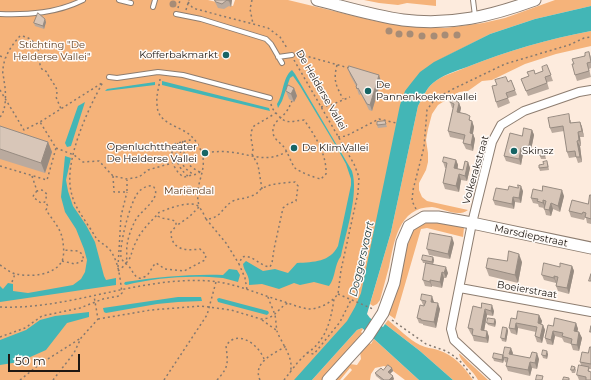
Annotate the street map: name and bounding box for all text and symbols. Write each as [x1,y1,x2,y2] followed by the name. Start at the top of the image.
[13,39,91,62] park label: Stichting "De Helderse Vallei"
[293,48,349,132] street label: De Helderse Vallei
[139,49,218,61] place label: Kofferbakmarkt
[221,50,231,60] marker: Kofferbakmarkt
[376,79,477,102] place label: De Pannenkoekenvallei
[363,86,373,96] marker: De Pannenkoekenvallei
[460,134,492,206] street label: Volkerakstraat
[106,141,197,164] place label: Openluchttheater De Helderse Vallei
[302,142,368,154] place label: De KlimVallei
[289,143,299,153] marker: De KlimVallei
[522,145,554,157] place label: Skinsz
[509,146,519,156] marker: Skinsz
[200,148,210,158] marker: Openluchttheater De Helderse Vallei
[164,185,214,197] park label: Mariëndal
[347,220,377,298] water label: Doggersvaart
[493,222,569,250] street label: Marsdiepstraat
[496,279,558,301] street label: Boeierstraat
[10,346,82,372] scale bar
[15,353,46,368] text: 50 m

